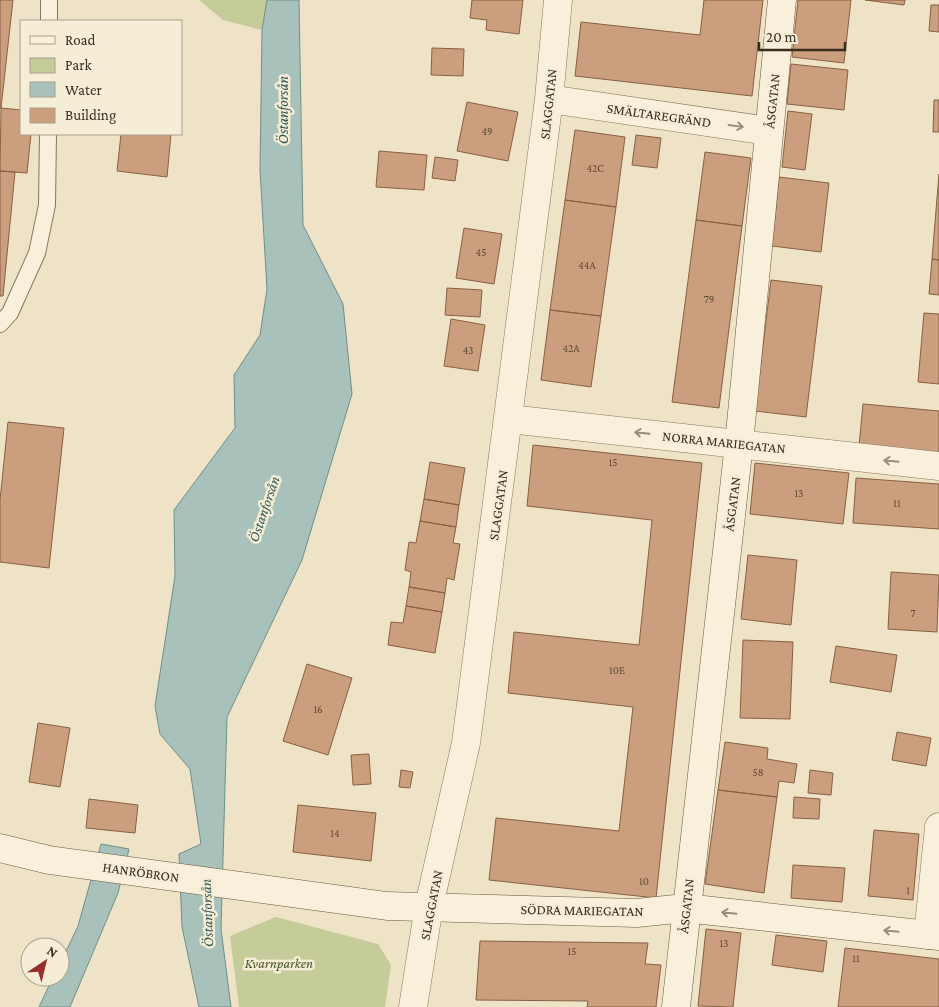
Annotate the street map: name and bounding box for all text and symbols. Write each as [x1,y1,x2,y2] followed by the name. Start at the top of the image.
[20,20,182,135] legend
[759,20,845,52] scale bar
[766,29,797,45] text: 20 m
[65,32,96,48] text: Road
[65,57,92,73] text: Park
[536,68,560,140] street label: SLAGGATAN
[761,73,783,129] street label: ÅSGATAN
[275,75,292,144] water label: Östanforsån
[65,82,102,98] text: Water
[606,100,712,130] street label: SMÄLTAREGRÄND
[65,107,116,124] text: Building
[728,122,744,132] one-way arrow
[481,125,493,137] house number: 49
[586,162,604,174] house number: 42C
[476,246,486,258] house number: 45
[578,259,596,271] house number: 44A
[704,293,714,305] house number: 79
[562,342,580,354] house number: 42A
[463,344,473,356] house number: 43
[634,428,650,438] one-way arrow
[661,428,787,456] street label: NORRA MARIEGATAN
[609,456,617,468] house number: 15
[883,456,899,466] one-way arrow
[485,469,511,541] street label: SLAGGATAN
[245,474,284,544] water label: Östanforsån
[721,476,743,532] street label: ÅSGATAN
[795,487,803,499] house number: 13
[893,497,901,509] house number: 11
[910,607,916,619] house number: 7
[609,664,625,676] house number: 10E
[313,703,323,715] house number: 16
[752,766,764,778] house number: 58
[330,827,340,839] house number: 14
[102,859,180,885] street label: HANRÖBRON
[416,869,446,941] street label: SLAGGATAN
[639,875,649,887] house number: 10
[198,878,217,947] water label: Östanforsån
[675,878,697,934] street label: ÅSGATAN
[906,884,910,896] house number: 1
[520,901,644,919] street label: SÖDRA MARIEGATAN
[721,908,737,918] one-way arrow
[883,926,899,936] one-way arrow
[20,937,70,987] north arrow
[720,937,728,949] house number: 13
[44,942,61,961] text: N
[568,945,576,957] house number: 15
[852,952,860,964] house number: 11
[245,955,313,971] park label: Kvarnparken

